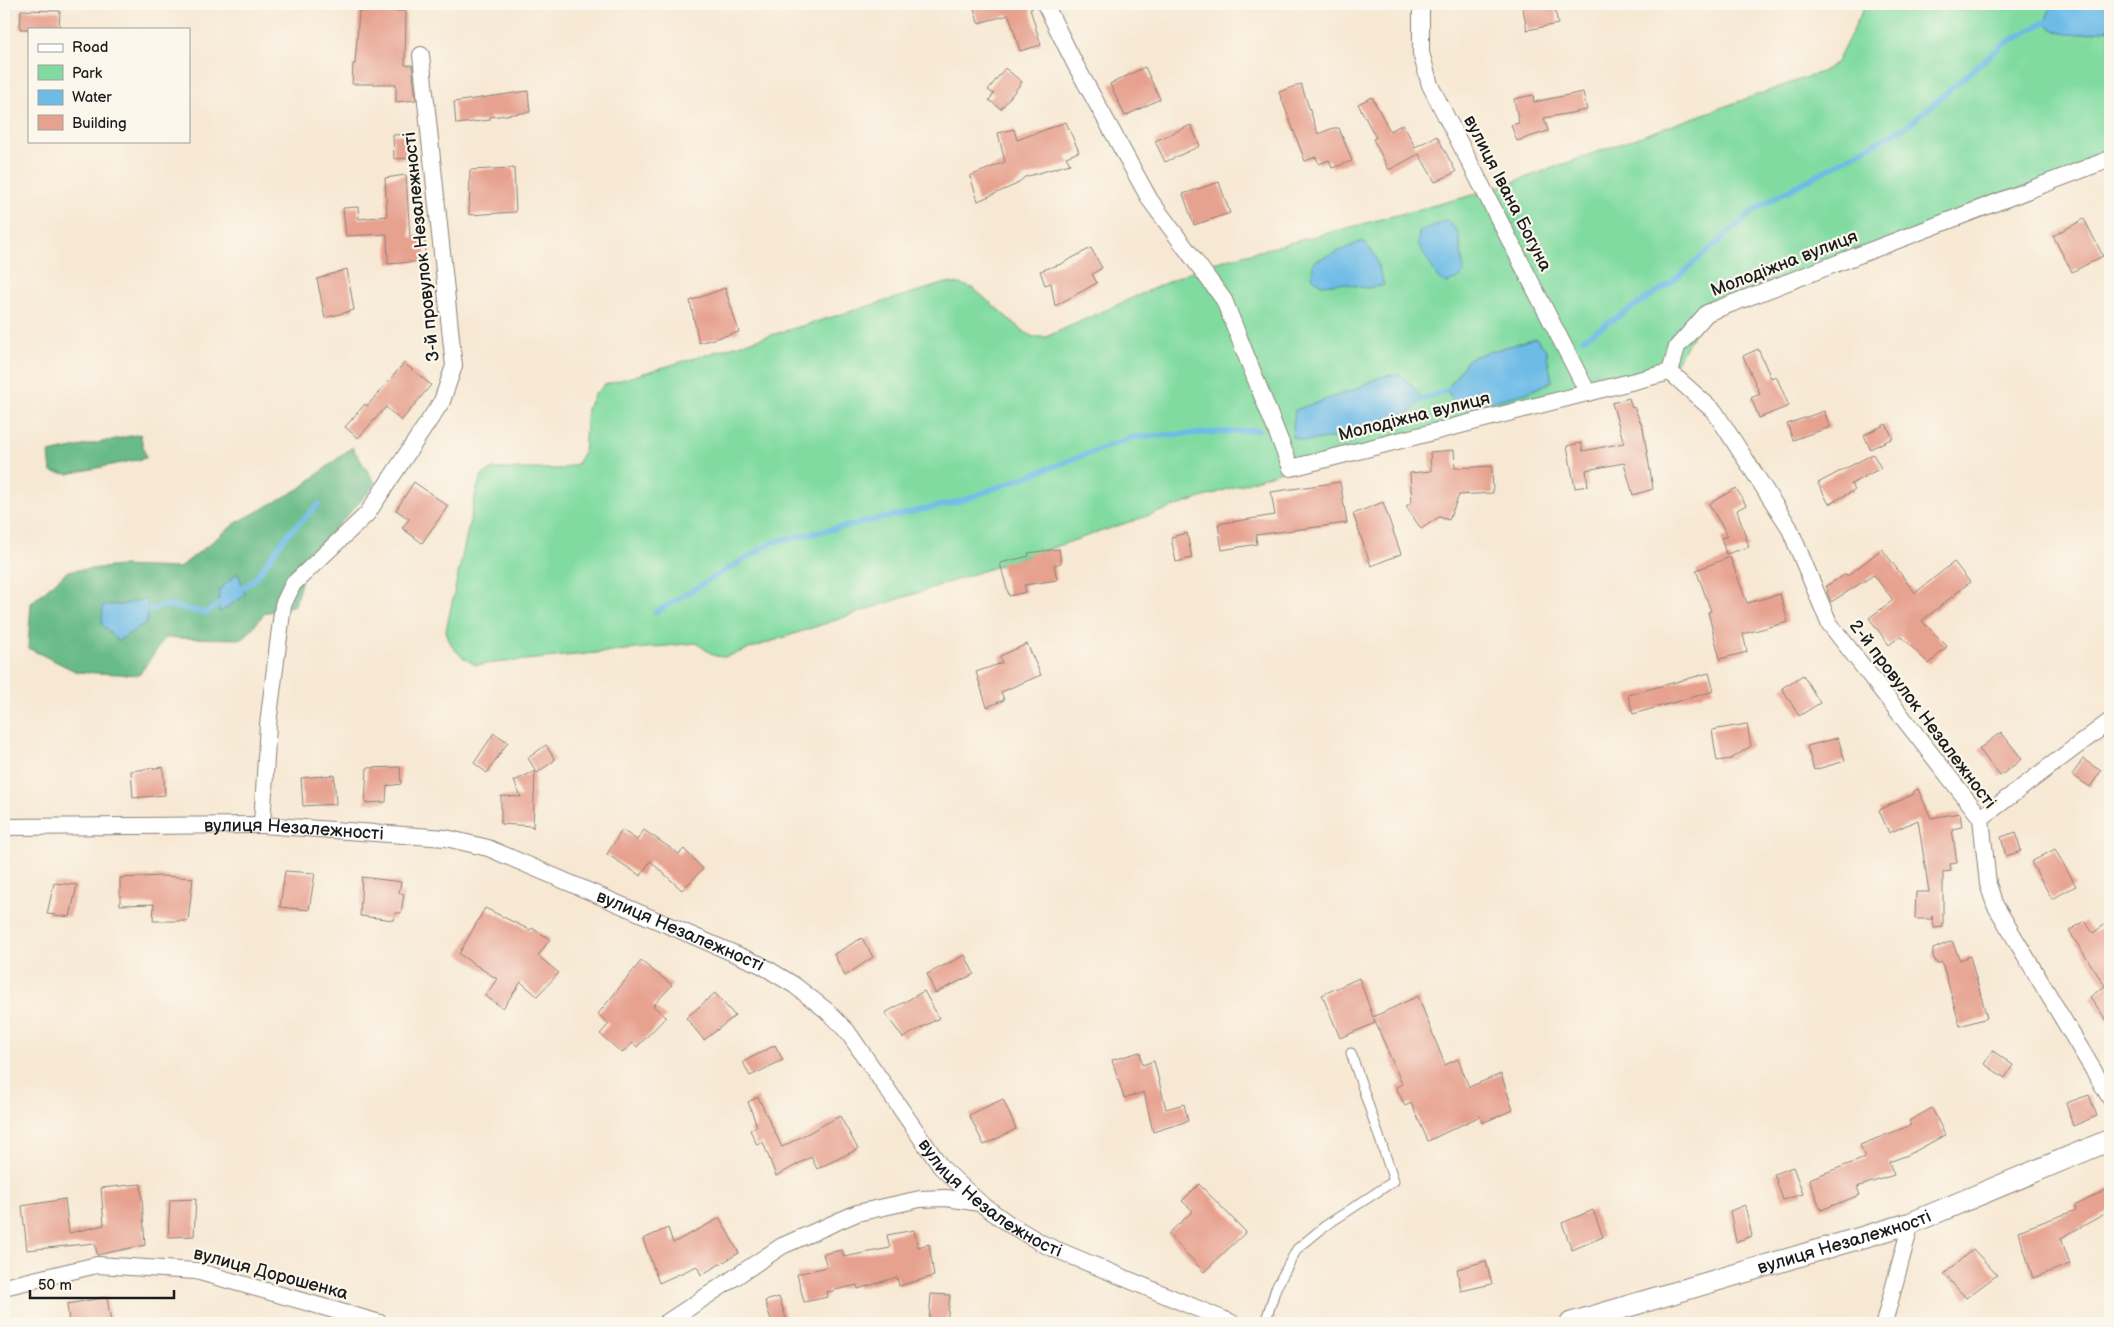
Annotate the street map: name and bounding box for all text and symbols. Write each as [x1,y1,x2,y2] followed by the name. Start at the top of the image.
[28,28,190,142] legend
[72,38,108,57] text: Road
[72,64,103,83] text: Park
[72,88,112,107] text: Water
[1459,112,1556,275] street label: вулиця Івана Богуна
[72,114,127,133] text: Building
[399,131,444,363] street label: 3-й провулок Незалежності
[1708,226,1861,301] street label: Молодіжна вулиця
[1336,387,1492,445] street label: Молодіжна вулиця
[1845,616,2000,813] street label: 2-й провулок Незалежності
[204,815,385,845] street label: вулиця Незалежності
[593,886,768,976] street label: вулиця Незалежності
[914,1135,1065,1262] street label: вулиця Незалежності
[1755,1206,1934,1279] street label: вулиця Незалежності
[191,1243,351,1304] street label: вулиця Дорошенка
[30,1267,174,1299] scale bar
[38,1276,72,1295] text: 50 m

